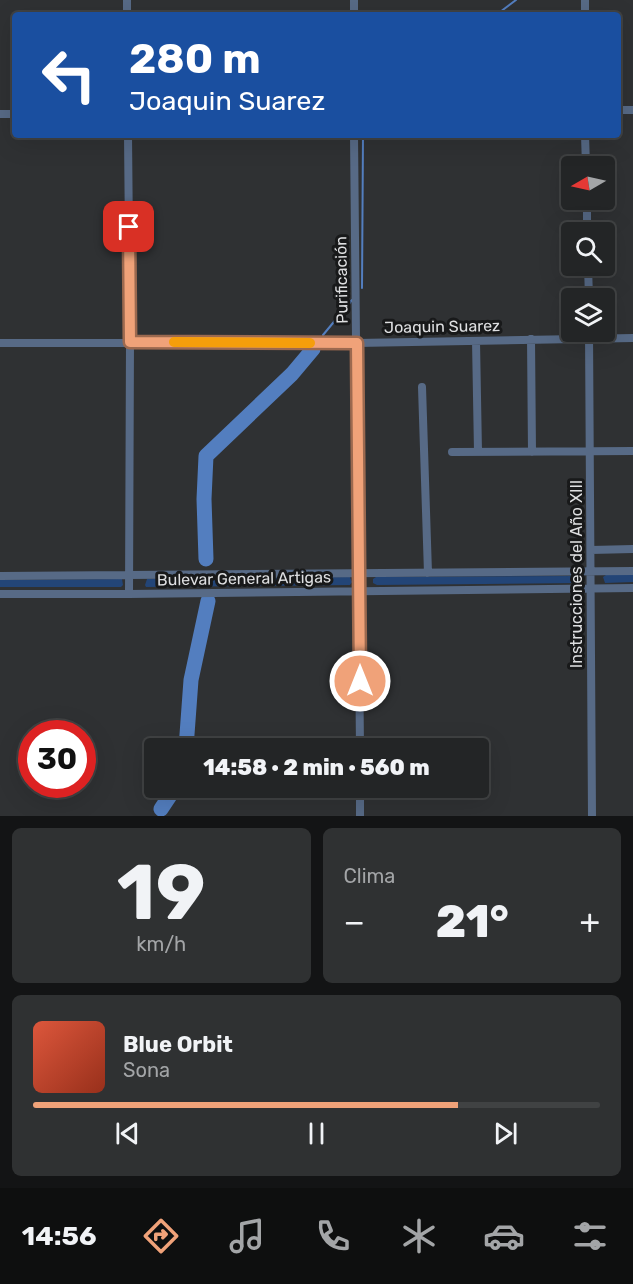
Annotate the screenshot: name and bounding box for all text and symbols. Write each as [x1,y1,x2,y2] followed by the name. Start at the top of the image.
[129,34,261,84] text: 280 m
[30,36,108,114] icon: left
[129,85,325,117] text: Joaquin Suarez
[561,156,615,210] north arrow
[561,156,615,342] map controls
[103,201,154,252] pin
[112,210,145,243] icon: arrive
[561,222,615,276] button: search
[331,236,352,324] street label: Purificación
[561,288,615,342] button: layers
[384,316,500,337] street label: Joaquin Suarez
[567,480,586,668] street label: Instrucciones del Año XIII
[157,567,331,590] street label: Bulevar General Artigas
[328,649,392,713] position arrow
[18,720,96,798] speed limit sign: 30
[203,754,430,781] text: 14:58 · 2 min · 560 m
[117,846,206,939] text: 19
[344,864,395,888] text: Clima
[436,895,509,948] text: 21°
[344,902,365,941] text: −
[579,902,600,941] text: +
[136,932,186,956] text: km/h
[123,1031,233,1058] text: Blue Orbit
[123,1058,170,1082] text: Sona
[111,1117,144,1150] icon: previous
[300,1117,333,1150] icon: pause
[489,1117,522,1150] icon: next
[140,1215,182,1257] icon: directions
[226,1215,268,1257] icon: music
[312,1215,354,1257] icon: phone
[398,1215,440,1257] icon: climate
[483,1215,525,1257] icon: car
[569,1215,611,1257] icon: filters
[22,1220,97,1252] text: 14:56

